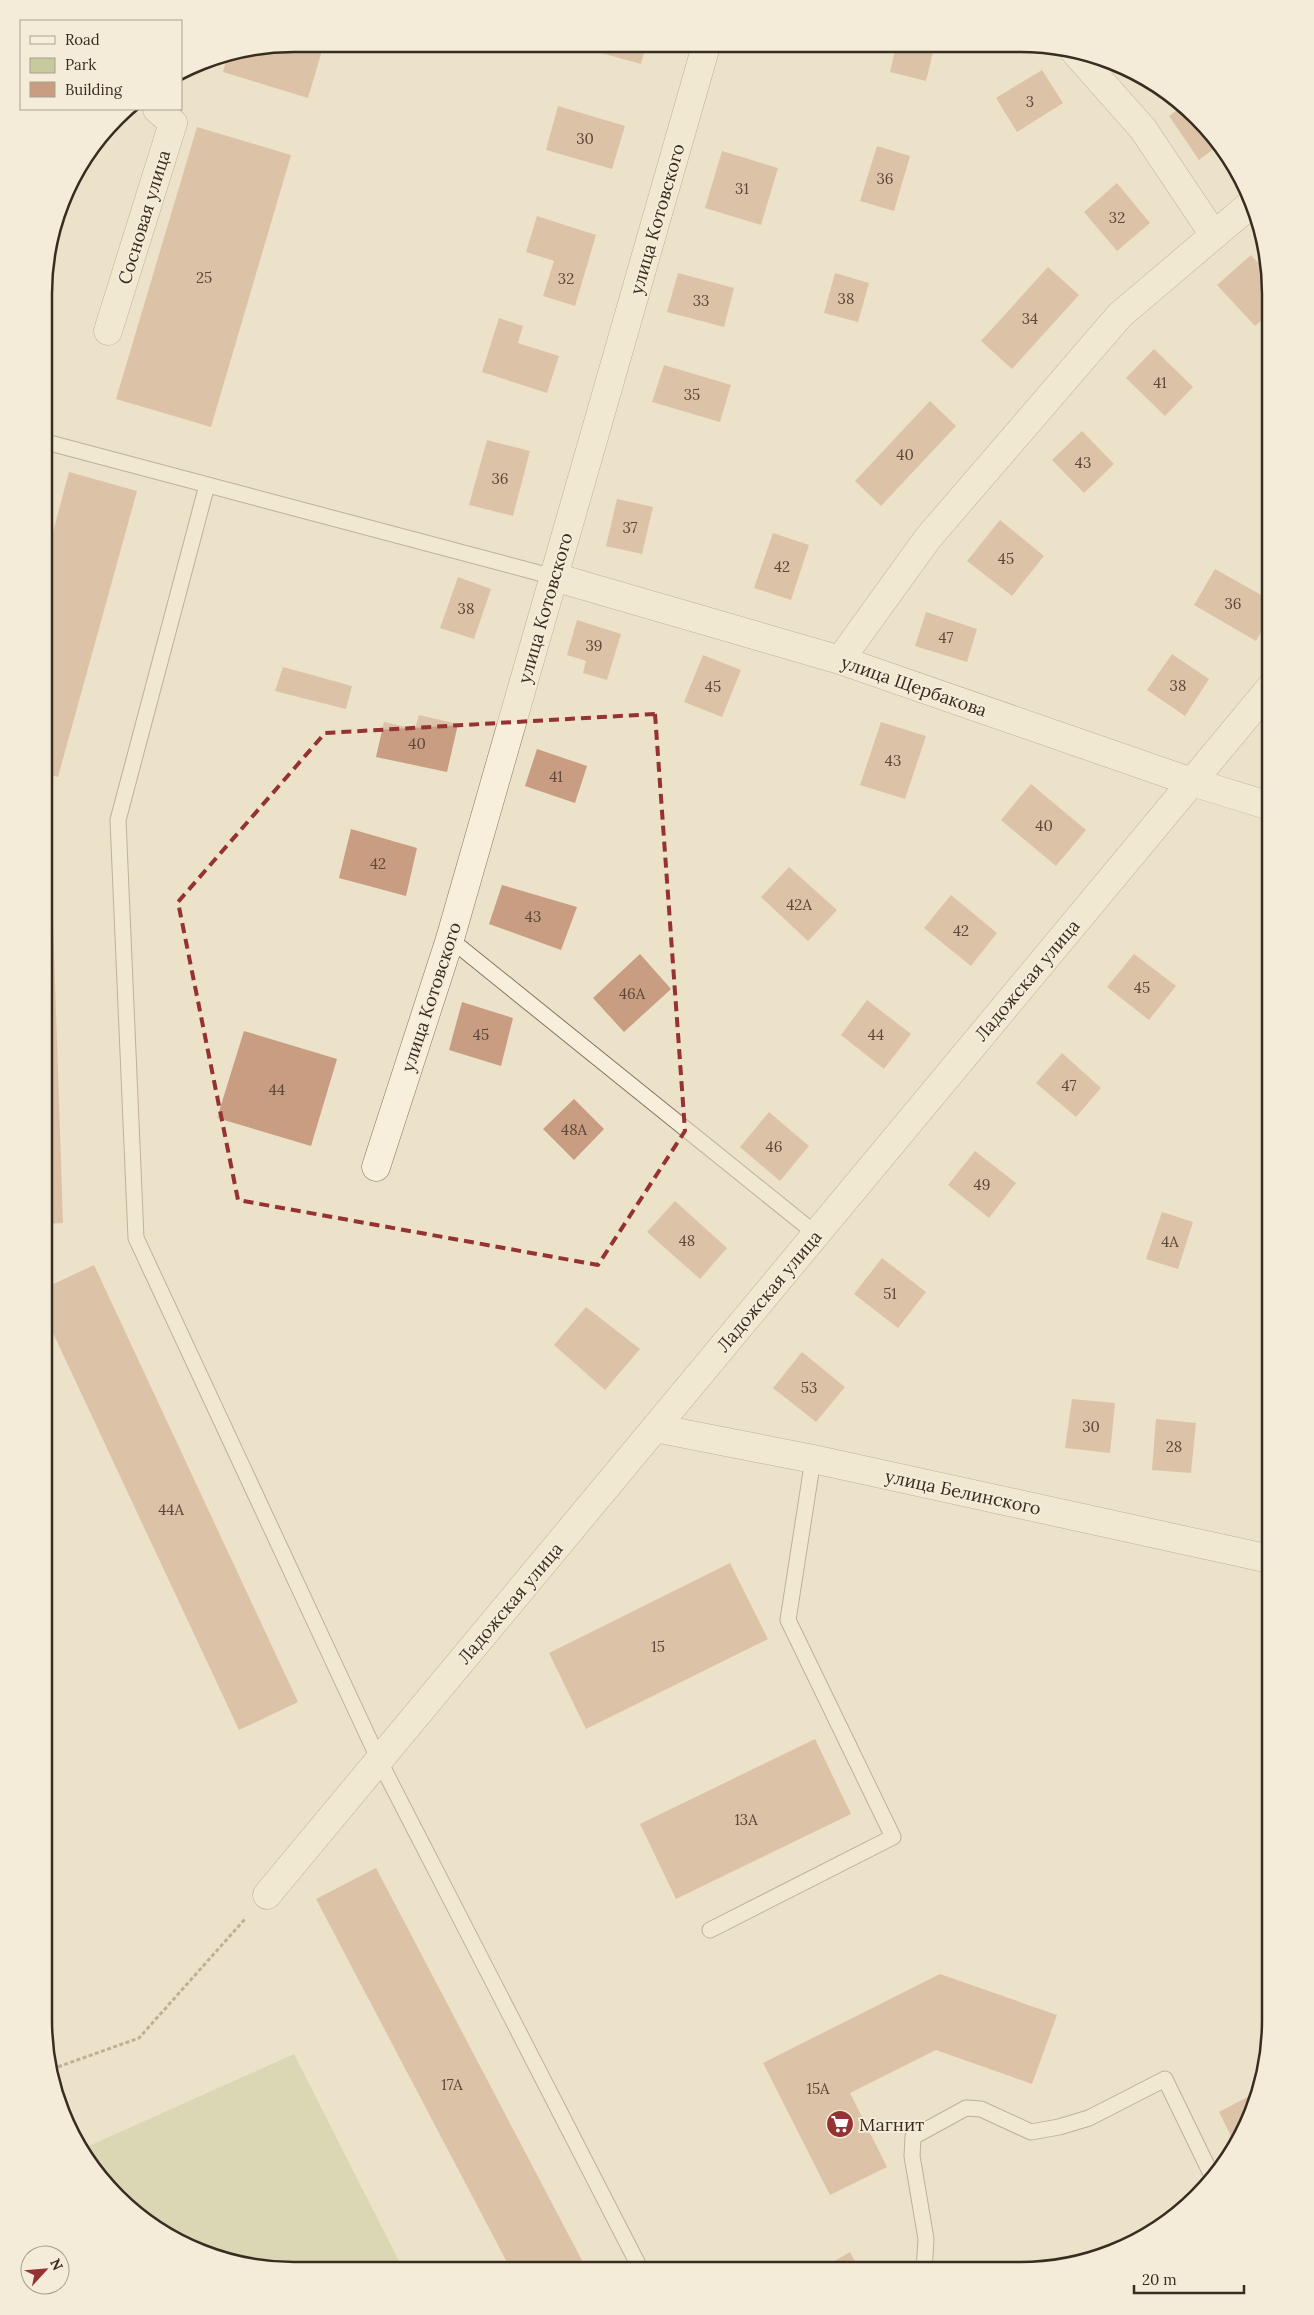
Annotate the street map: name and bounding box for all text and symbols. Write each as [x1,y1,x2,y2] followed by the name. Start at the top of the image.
[20,20,182,110] legend
[65,30,100,49] text: Road
[65,55,96,74] text: Park
[65,80,123,99] text: Building
[1026,92,1034,111] house number: 3
[576,129,594,148] house number: 30
[624,141,690,297] street label: улица Котовского
[113,147,175,287] street label: Сосновая улица
[876,169,894,188] house number: 36
[735,179,749,198] house number: 31
[1109,208,1125,227] house number: 32
[196,268,212,287] house number: 25
[558,269,574,288] house number: 32
[838,289,854,308] house number: 38
[693,291,709,310] house number: 33
[1022,309,1038,328] house number: 34
[1153,373,1167,392] house number: 41
[684,385,700,404] house number: 35
[896,445,914,464] house number: 40
[1075,453,1091,472] house number: 43
[491,469,509,488] house number: 36
[623,518,638,537] house number: 37
[512,530,578,686] street label: улица Котовского
[998,549,1014,568] house number: 45
[774,557,790,576] house number: 42
[1224,594,1242,613] house number: 36
[458,599,474,618] house number: 38
[938,628,954,647] house number: 47
[585,636,603,655] house number: 39
[838,650,990,722] street label: улица Щербакова
[1170,676,1186,695] house number: 38
[705,677,721,696] house number: 45
[408,734,426,753] house number: 40
[885,751,901,770] house number: 43
[549,767,563,786] house number: 41
[1035,816,1053,835] house number: 40
[370,854,386,873] house number: 42
[786,895,812,914] house number: 42А
[525,907,541,926] house number: 43
[969,915,1085,1045] street label: Ладожская улица
[396,919,466,1075] street label: улица Котовского
[953,921,969,940] house number: 42
[1134,978,1150,997] house number: 45
[619,984,646,1003] house number: 46А
[473,1025,489,1044] house number: 45
[868,1025,884,1044] house number: 44
[1061,1076,1077,1095] house number: 47
[269,1080,285,1099] house number: 44
[561,1120,588,1139] house number: 48А
[766,1137,782,1156] house number: 46
[974,1175,990,1194] house number: 49
[711,1226,827,1356] street label: Ладожская улица
[679,1231,695,1250] house number: 48
[1161,1232,1179,1251] house number: 4А
[883,1284,897,1303] house number: 51
[801,1378,817,1397] house number: 53
[1082,1417,1100,1436] house number: 30
[1166,1437,1182,1456] house number: 28
[883,1464,1043,1520] street label: улица Белинского
[158,1500,184,1519] house number: 44А
[452,1538,568,1668] street label: Ладожская улица
[651,1637,665,1656] house number: 15
[734,1810,758,1829] house number: 13А
[441,2075,463,2094] house number: 17А
[806,2079,830,2098] house number: 15А
[825,2109,855,2139] supermarket icon: Магнит
[859,2113,924,2136] place label: Магнит
[20,2245,70,2295] north arrow
[46,2255,67,2273] text: N
[1134,2262,1244,2294] scale bar
[1142,2270,1177,2289] text: 20 m

